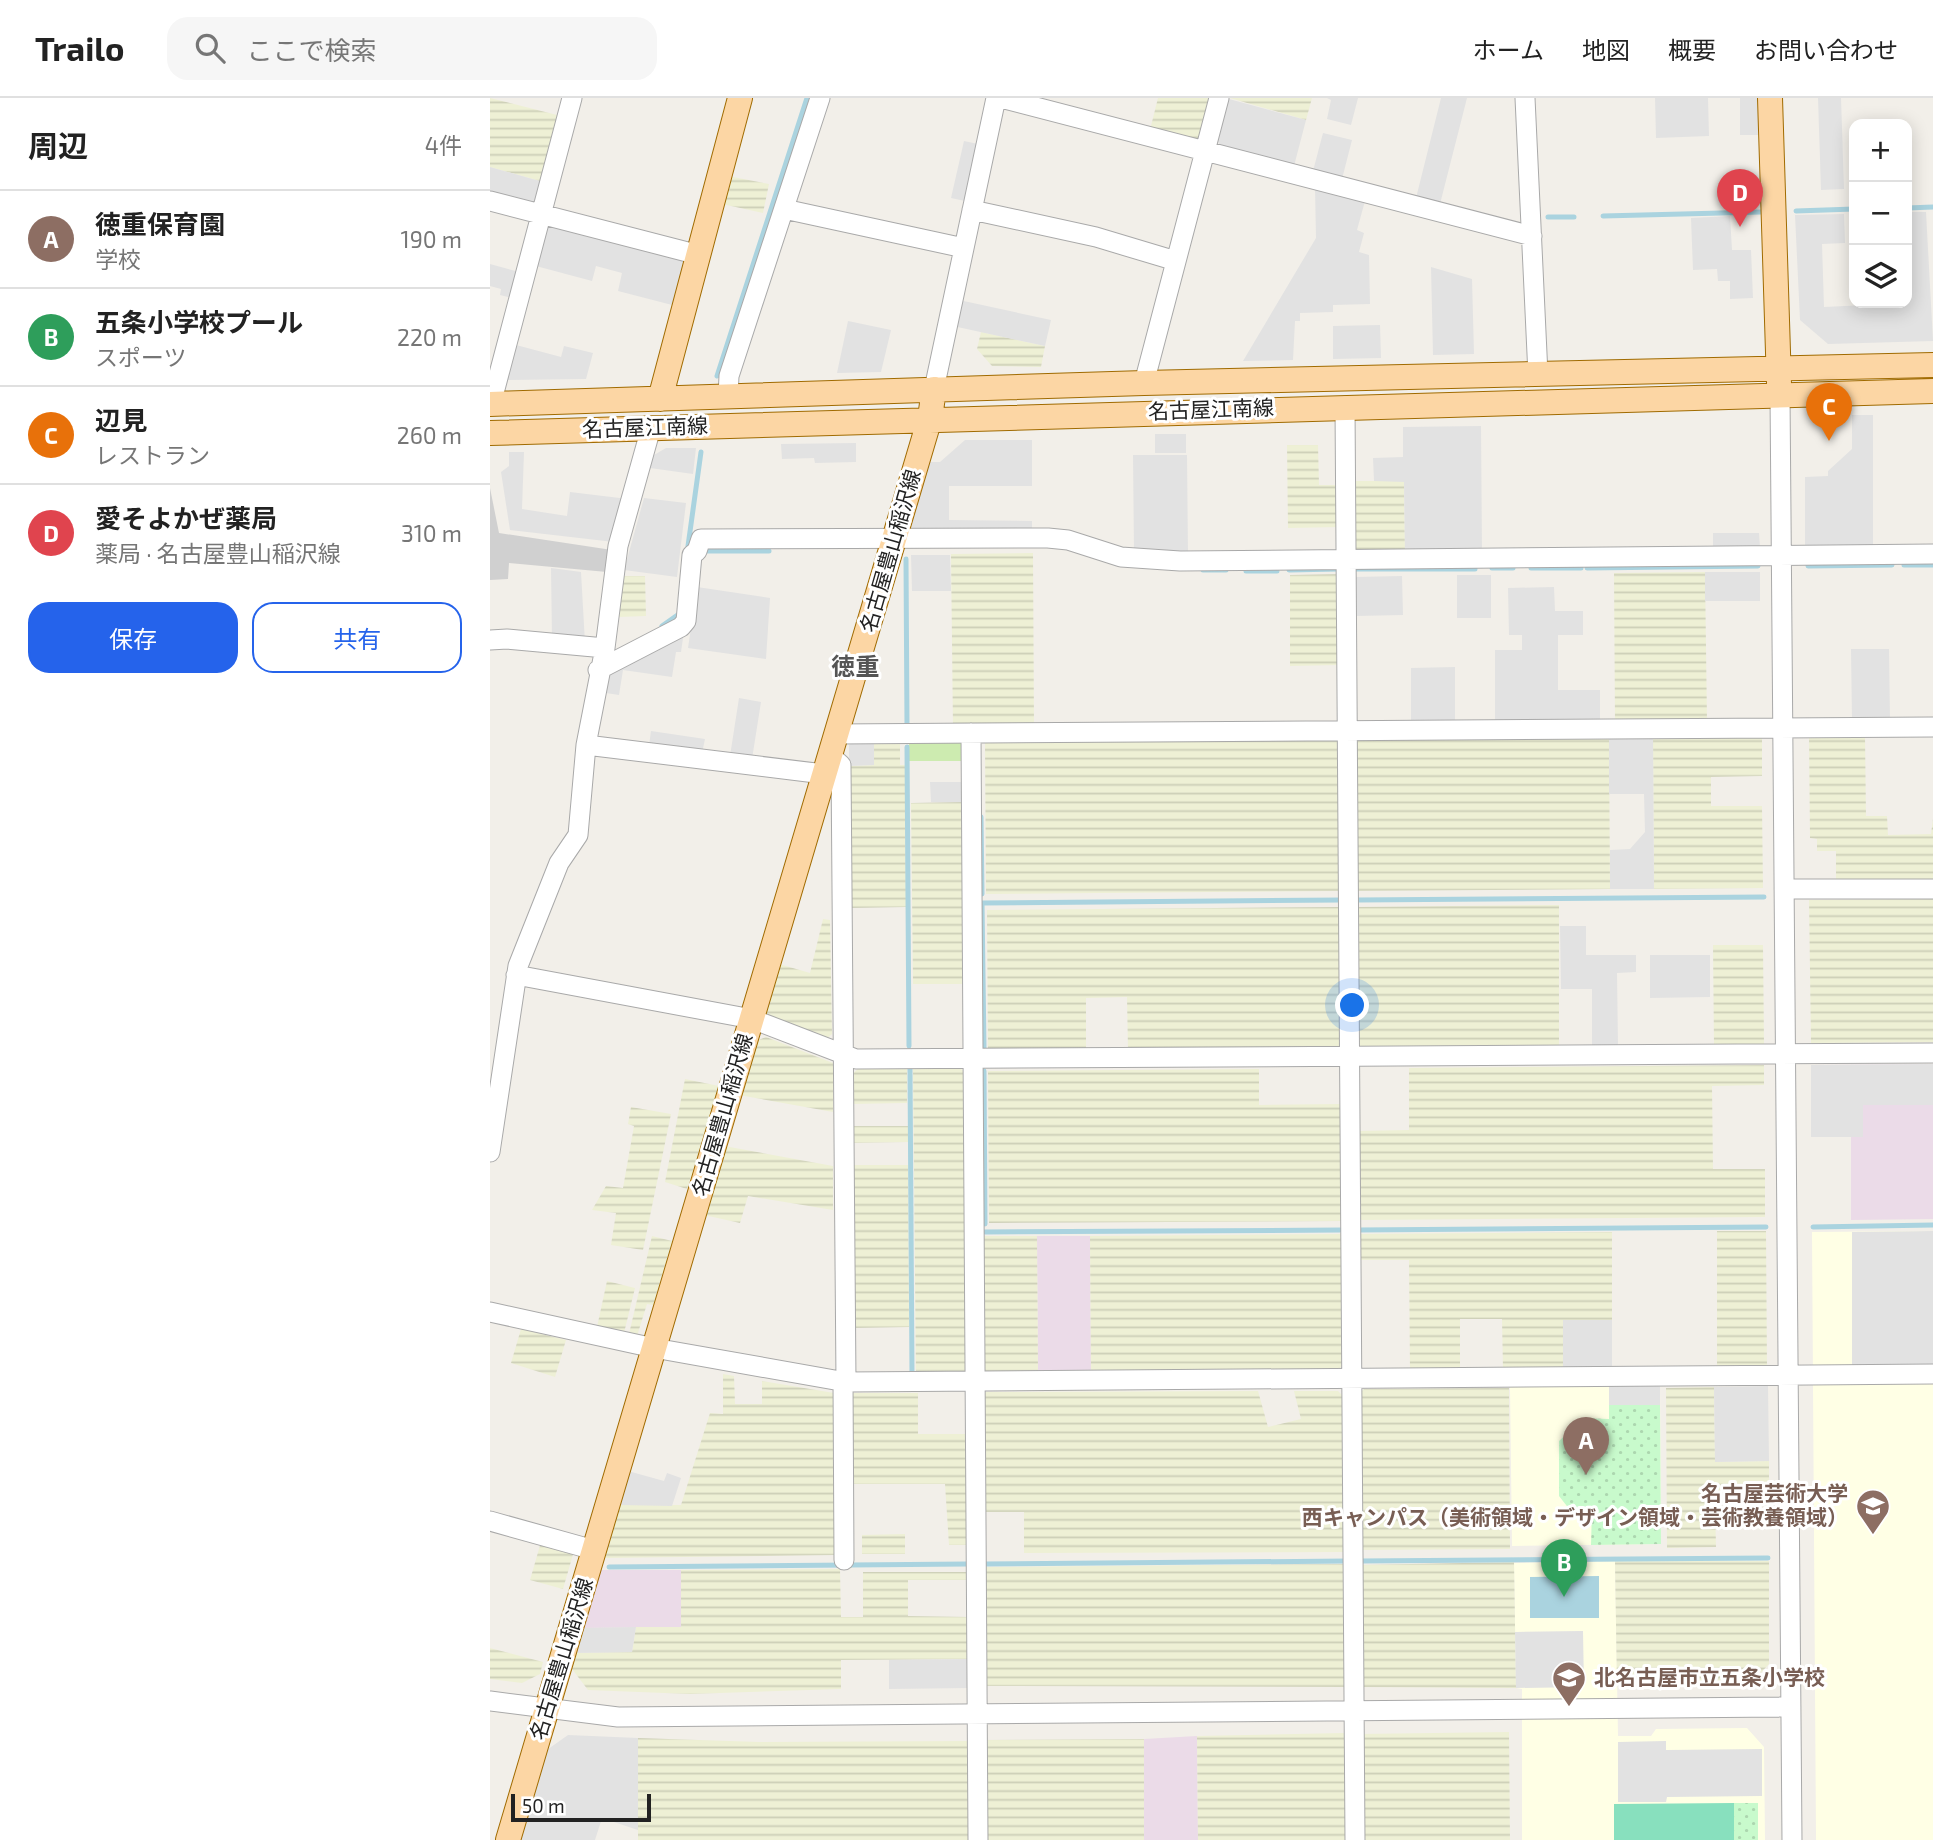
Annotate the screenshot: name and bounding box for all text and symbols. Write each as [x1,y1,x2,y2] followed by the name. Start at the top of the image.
[167,17,657,80] search box
[35,28,125,68] text: Trailo
[191,29,229,67] icon: search
[247,34,377,65] text: ここで検索
[1473,35,1544,64] text: ホーム
[1582,35,1630,64] text: 地図
[1668,35,1716,64] text: 概要
[1754,35,1898,64] text: お問い合わせ
[1849,119,1912,308] map controls
[1849,119,1912,182] button: +
[28,127,88,163] text: 周辺
[425,131,462,159] text: 4件
[1717,169,1763,227] pin: D
[1849,182,1912,245] button: −
[95,208,225,239] text: 徳重保育園
[43,225,59,253] text: A
[401,225,462,253] text: 190 m
[95,245,141,273] text: 学校
[1849,245,1912,308] button: layers
[95,306,303,337] text: 五条小学校プール
[44,323,58,351] text: B
[397,323,462,351] text: 220 m
[95,343,187,371] text: スポーツ
[1806,383,1852,441] pin: C
[1148,394,1274,423] street label: 名古屋江南線
[95,404,147,435] text: 辺見
[582,412,708,441] street label: 名古屋江南線
[44,421,58,449] text: C
[397,421,462,449] text: 260 m
[95,441,210,469] text: レストラン
[854,466,925,635] street label: 名古屋豊山稲沢線
[95,502,277,533] text: 愛そよかぜ薬局
[43,519,59,547] text: D
[401,519,462,547] text: 310 m
[95,539,341,567] text: 薬局 · 名古屋豊山稲沢線
[28,602,238,673] button: 保存
[252,602,462,673] button: 共有
[831,651,879,680] district label: 徳重
[1335,988,1369,1022] your location
[686,1030,757,1199] street label: 名古屋豊山稲沢線
[1563,1417,1609,1475] pin: A
[1302,1480,1848,1529] place label: 名古屋芸術大学 西キャンパス（美術領域・デザイン領域・芸術教養領域）
[1854,1487,1892,1536] school or university icon: 名古屋芸術大学 西キャンパス（美術領域・デザイン領域・芸術教養領域）
[1541,1539,1587,1597] pin: B
[524,1575,597,1743] street label: 名古屋豊山稲沢線
[1550,1659,1588,1708] school or university icon: 北名古屋市立五条小学校
[1594,1664,1825,1689] place label: 北名古屋市立五条小学校
[511,1791,651,1823] scale bar
[522,1794,565,1817] text: 50 m

